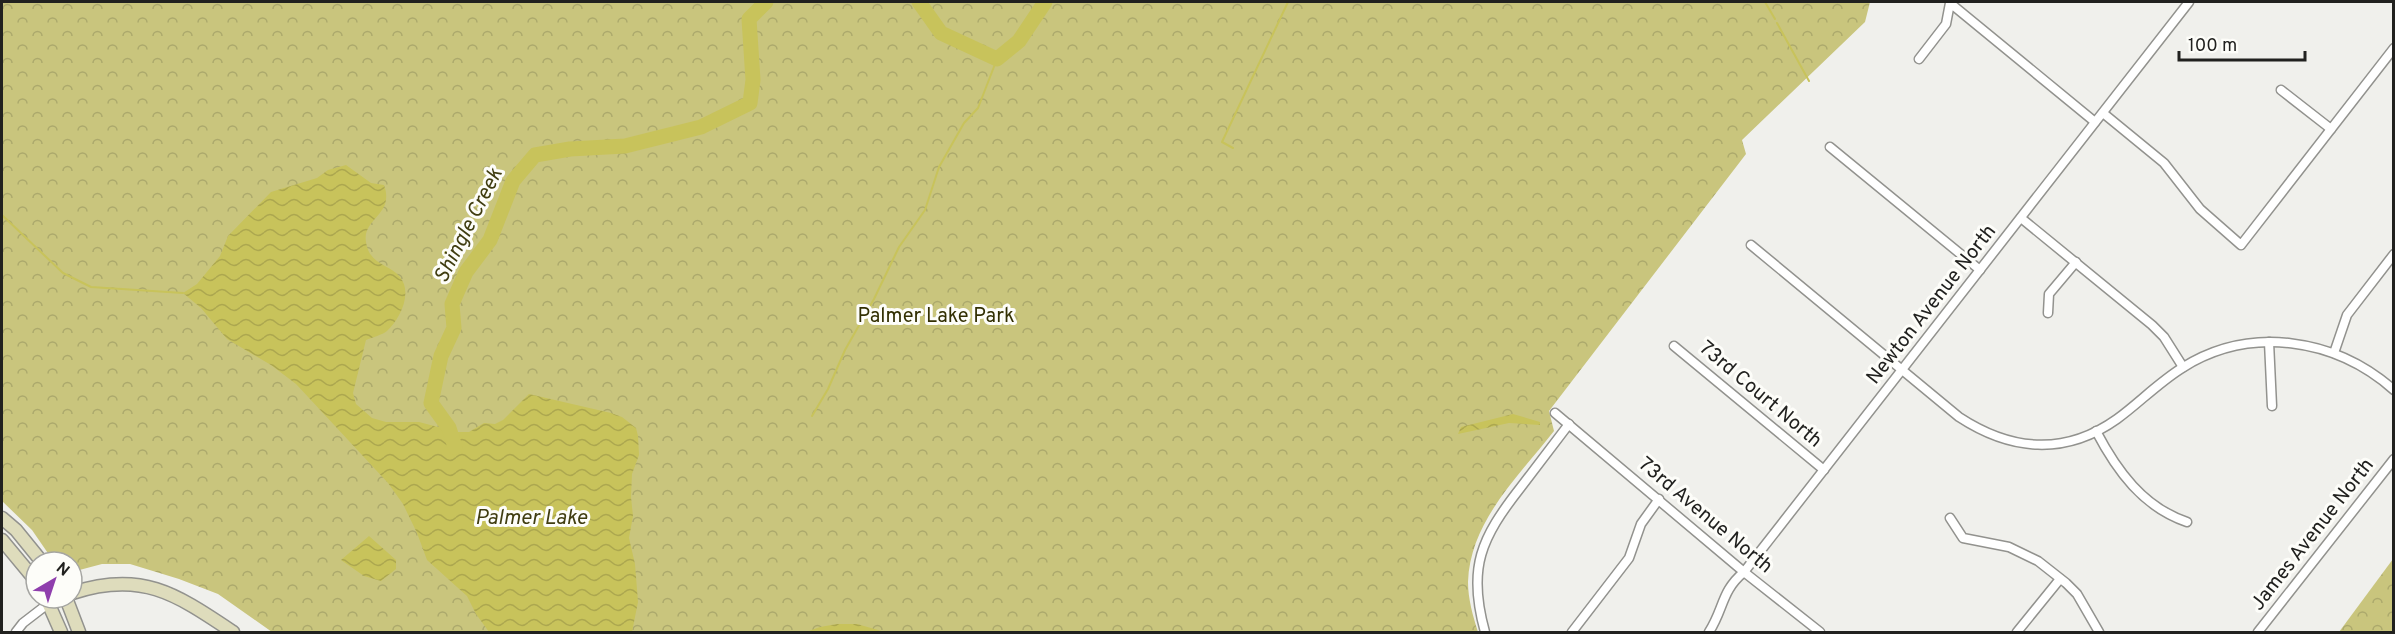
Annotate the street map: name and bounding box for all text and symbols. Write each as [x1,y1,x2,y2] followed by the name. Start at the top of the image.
[2179,24,2305,62] scale bar
[2188,35,2237,58] text: 100 m
[429,164,510,288] water label: Shingle Creek
[1861,220,2003,390] street label: Newton Avenue North
[857,304,1015,330] park label: Palmer Lake Park
[1693,336,1827,454] street label: 73rd Court North
[1632,452,1778,580] street label: 73rd Avenue North
[2245,454,2381,616] street label: James Avenue North
[475,505,588,532] water label: Palmer Lake
[24,550,84,610] north arrow
[51,559,73,581] text: N

